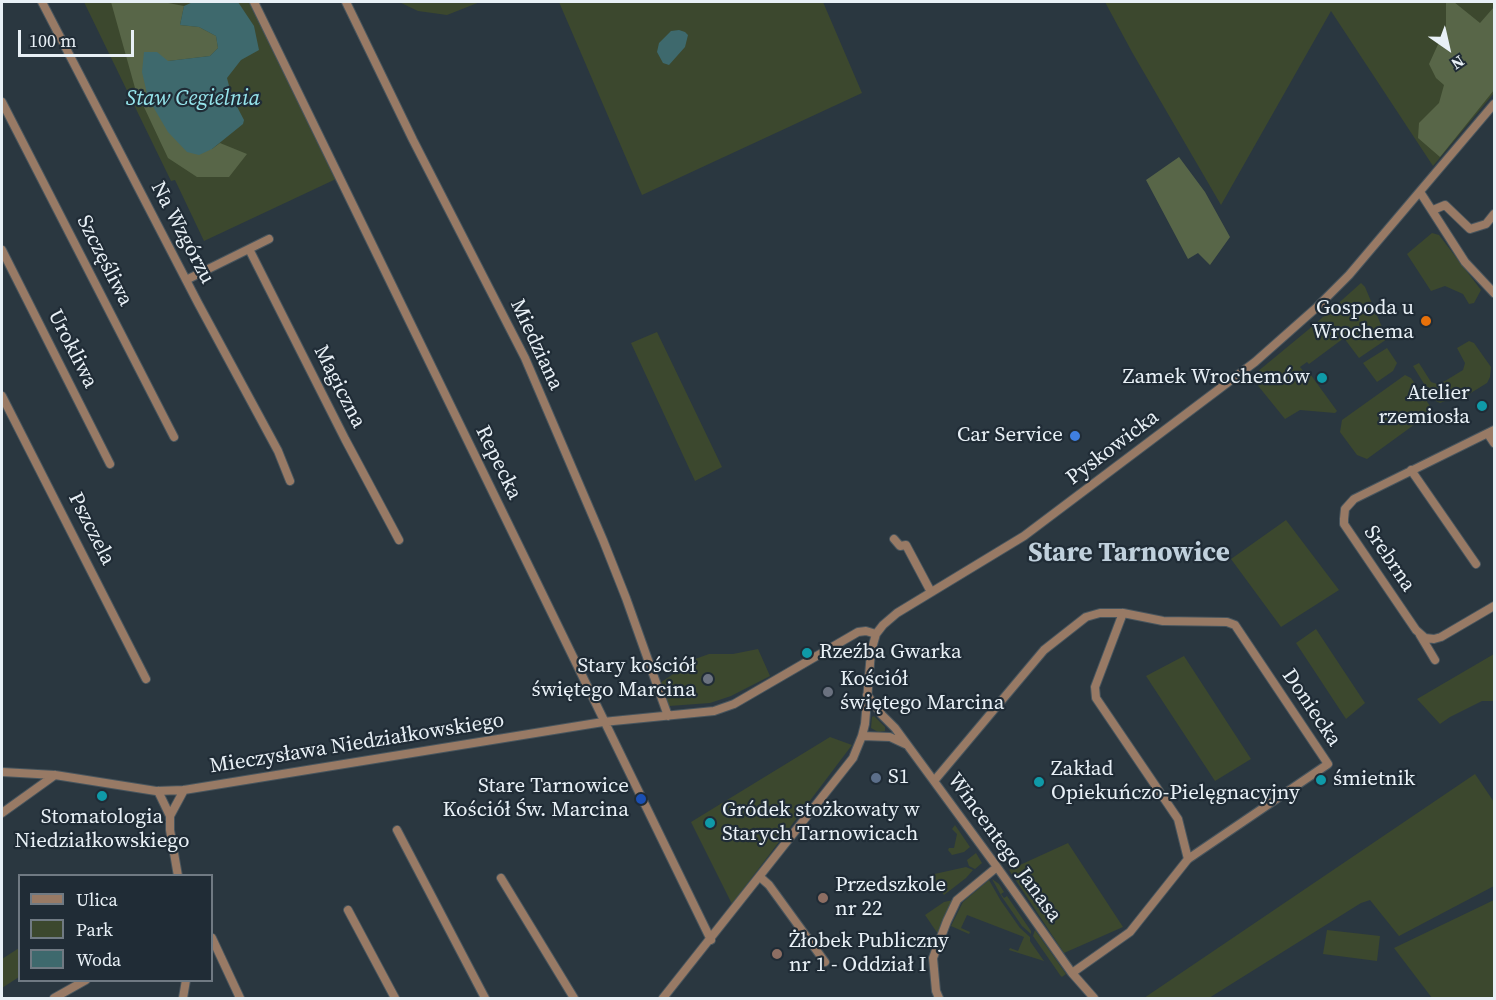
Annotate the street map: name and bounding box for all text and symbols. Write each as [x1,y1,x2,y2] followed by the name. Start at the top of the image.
[21,18,136,56] scale bar
[1418,18,1478,78] north arrow
[29,28,76,53] text: 100 m
[1447,51,1469,75] text: N
[126,86,260,112] water label: Staw Cegielnia
[145,178,219,288] street label: Na Wzgórzu
[70,211,138,311] street label: Szczęśliwa
[504,295,568,395] street label: Miedziana
[1312,296,1414,346] place label: Gospoda u Wrochema
[42,306,102,392] street label: Urokliwa
[1419,314,1433,328] marker: Gospoda u Wrochema
[307,341,371,433] street label: Magiczna
[1123,365,1310,391] place label: Zamek Wrochemów
[1315,371,1329,385] marker: Zamek Wrochemów
[1378,381,1470,431] place label: Atelier rzemiosła
[1475,399,1489,413] marker: Atelier rzemiosła
[1062,405,1164,491] street label: Pyskowicka
[469,422,527,504] street label: Repecka
[957,423,1063,449] place label: Car Service
[1068,429,1082,443] marker: Car Service
[62,488,120,570] street label: Pszczela
[1358,521,1420,597] street label: Srebrna
[1028,538,1230,570] district label: Stare Tarnowice
[819,640,962,666] place label: Rzeźba Gwarka
[800,646,814,660] marker: Rzeźba Gwarka
[532,654,696,704] place label: Stary kościół świętego Marcina
[1276,664,1346,752] street label: Doniecka
[840,667,1004,717] place label: Kościół świętego Marcina
[701,672,715,686] marker: Stary kościół świętego Marcina
[821,685,835,699] marker: Kościół świętego Marcina
[208,708,506,780] street label: Mieczysława Niedziałkowskiego
[1051,757,1300,807] place label: Zakład Opiekuńczo-Pielęgnacyjny
[888,765,909,791] place label: S1
[1333,767,1415,793] place label: śmietnik
[941,769,1067,927] street label: Wincentego Janasa
[869,771,883,785] marker: S1
[1314,773,1328,787] marker: śmietnik
[442,774,629,824] place label: Stare Tarnowice Kościół Św. Marcina
[1032,775,1046,789] marker: Zakład Opiekuńczo-Pielęgnacyjny
[95,789,109,803] marker: Stomatologia Niedziałkowskiego
[634,792,648,806] marker: Stare Tarnowice Kościół Św. Marcina
[722,798,920,848] place label: Gródek stożkowaty w Starych Tarnowicach
[14,805,190,855] place label: Stomatologia Niedziałkowskiego
[703,816,717,830] marker: Gródek stożkowaty w Starych Tarnowicach
[835,873,946,923] place label: Przedszkole nr 22
[18,874,213,982] legend
[76,887,118,912] text: Ulica
[816,891,830,905] marker: Przedszkole nr 22
[76,917,113,942] text: Park
[789,929,949,979] place label: Żłobek Publiczny nr 1 - Oddział I
[76,947,121,972] text: Woda
[770,947,784,961] marker: Żłobek Publiczny nr 1 - Oddział I

